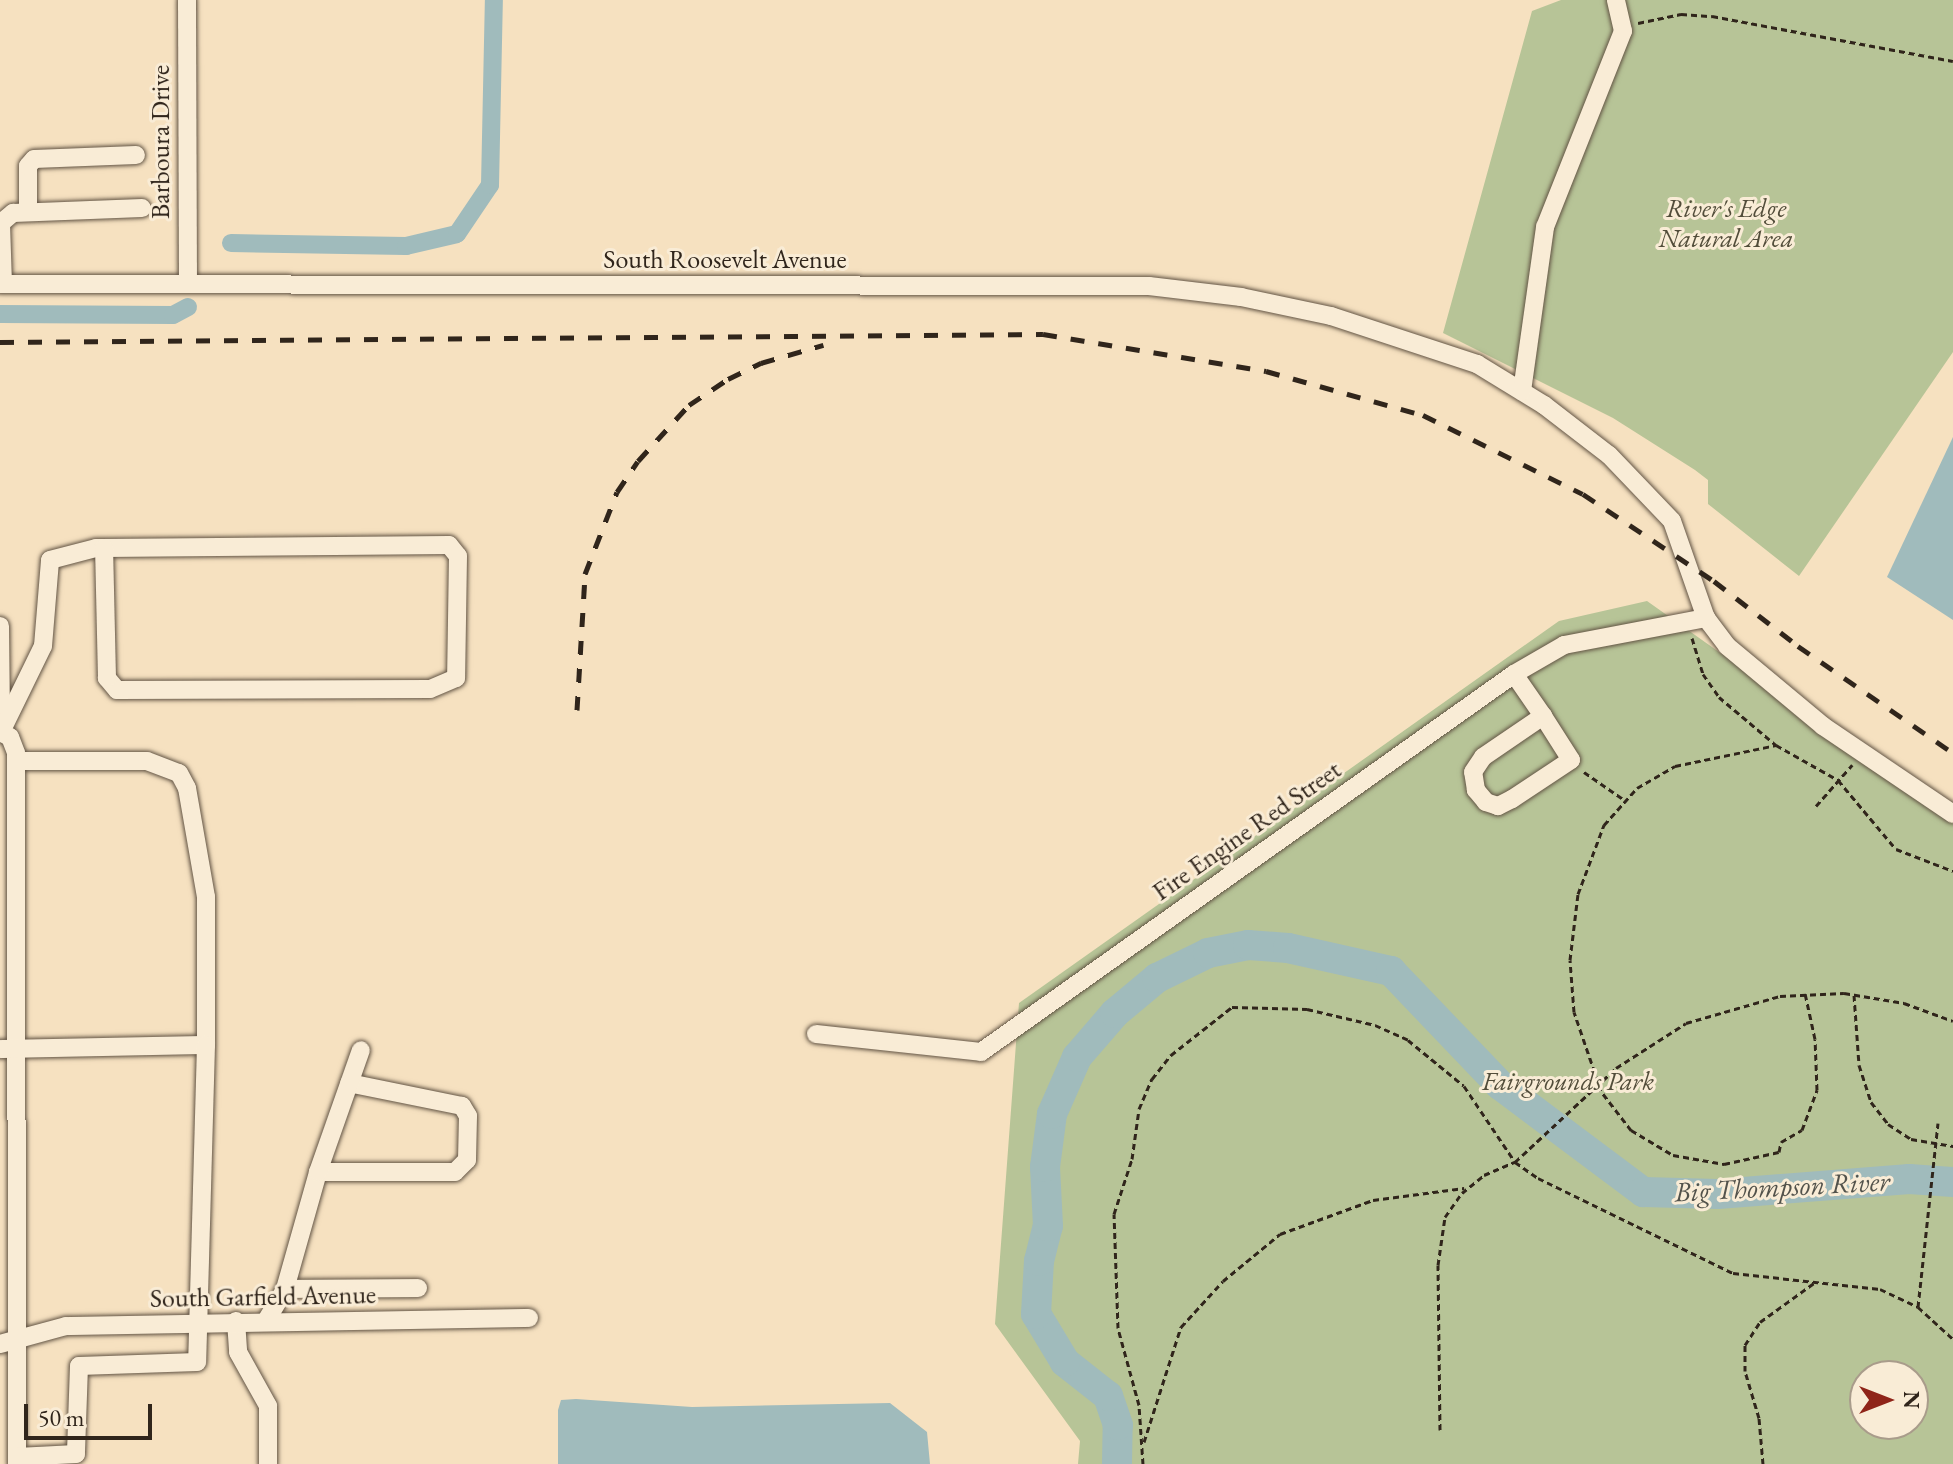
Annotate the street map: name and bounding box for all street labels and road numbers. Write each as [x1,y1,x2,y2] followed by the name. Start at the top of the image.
[145,65,177,219] street label: Barboura Drive
[603,244,847,276] street label: South Roosevelt Avenue
[1147,754,1347,908] street label: Fire Engine Red Street
[150,1279,376,1315] street label: South Garfield Avenue

